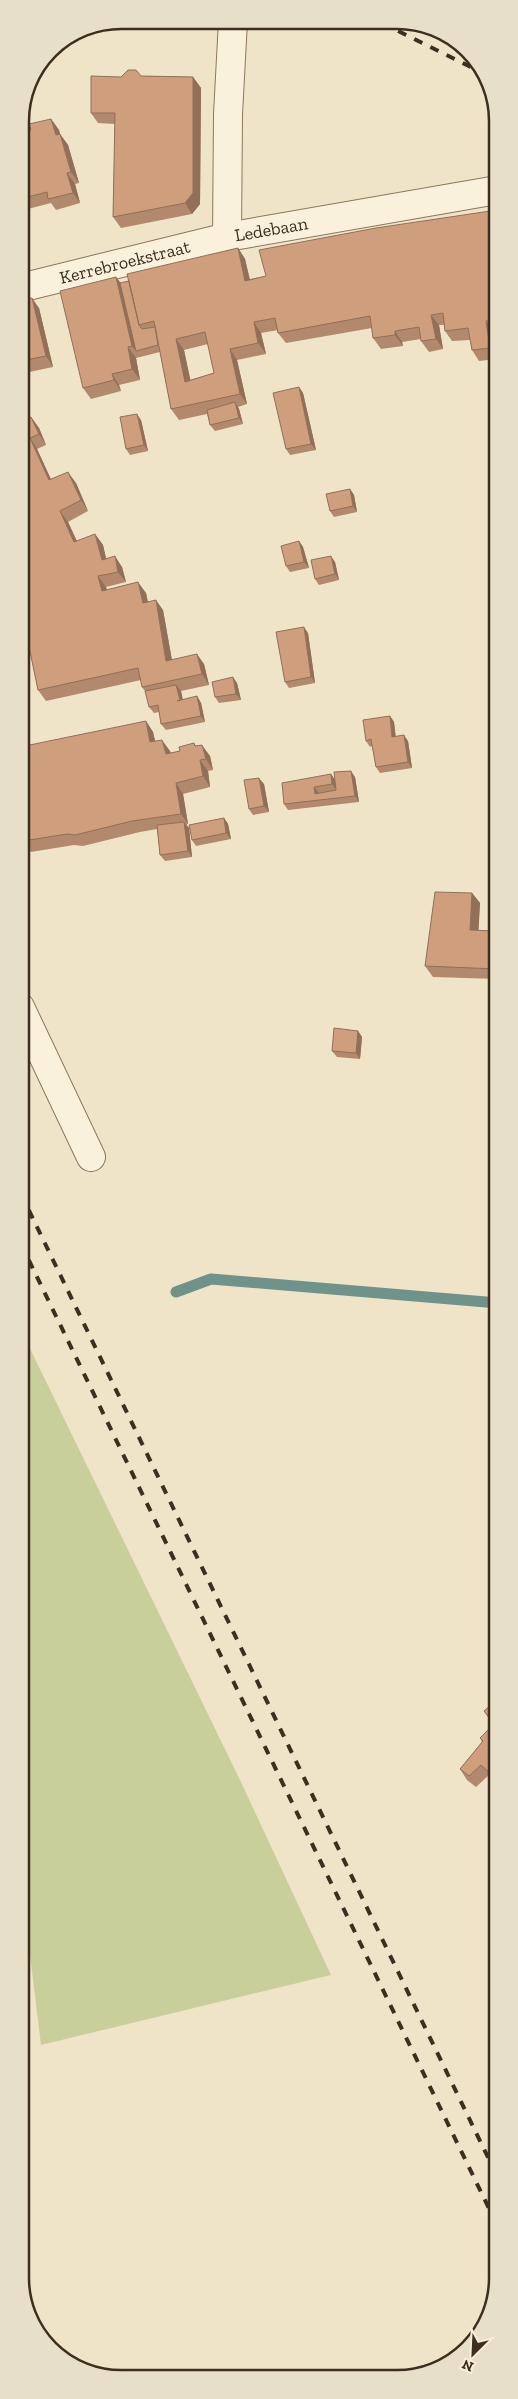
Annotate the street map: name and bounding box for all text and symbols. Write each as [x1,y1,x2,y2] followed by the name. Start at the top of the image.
[233,212,310,246] street label: Ledebaan
[57,235,193,289] street label: Kerrebroekstraat
[448,2329,498,2379] north arrow
[459,2355,476,2375] text: N

